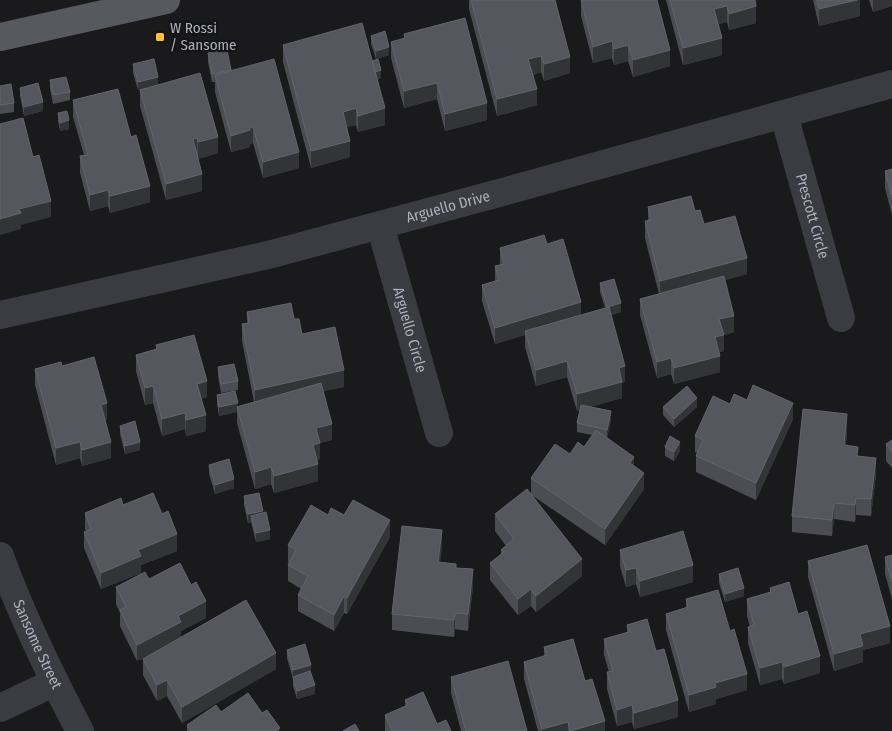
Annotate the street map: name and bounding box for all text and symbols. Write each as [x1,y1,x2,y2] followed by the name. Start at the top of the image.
[170,19,236,54] place label: W Rossi / Sansome
[154,31,166,43] marker: W Rossi / Sansome
[792,172,833,261] street label: Prescott Circle
[404,187,492,227] street label: Arguello Drive
[389,285,430,375] street label: Arguello Circle
[9,597,66,692] street label: Sansome Street

